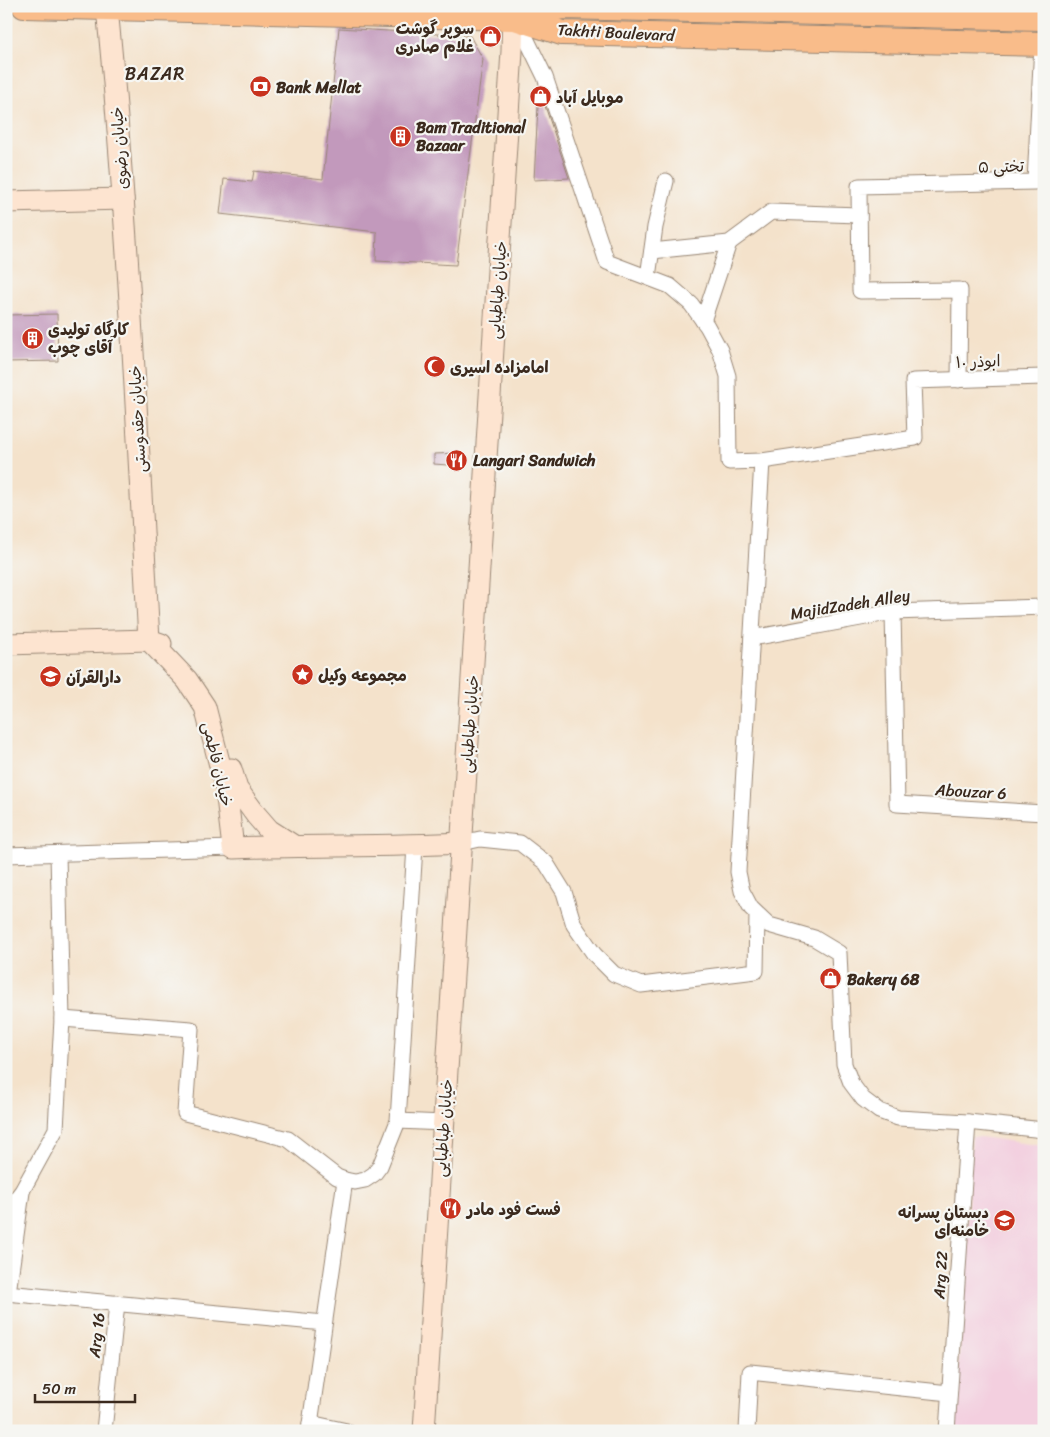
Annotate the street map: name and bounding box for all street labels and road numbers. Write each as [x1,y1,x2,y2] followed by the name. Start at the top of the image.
[557,15,677,50] street label: Takhti Boulevard
[102,106,137,190] street label: خیابان رضوی
[978,152,1025,181] street label: تختی ۵
[480,240,515,340] street label: خیابان طباطبایی
[955,346,1001,377] street label: ابوذر ۱۰
[120,365,155,473] street label: خیابان حقدوستی
[788,581,913,628] street label: MajidZadeh Alley
[452,674,487,774] street label: خیابان طباطبایی
[194,719,241,809] street label: خیابان فاطمی
[934,775,1007,808] street label: Abouzar 6
[426,1078,461,1178] street label: خیابان طباطبایی
[924,1250,957,1301] street label: Arg 22
[80,1311,113,1360] street label: Arg 16

